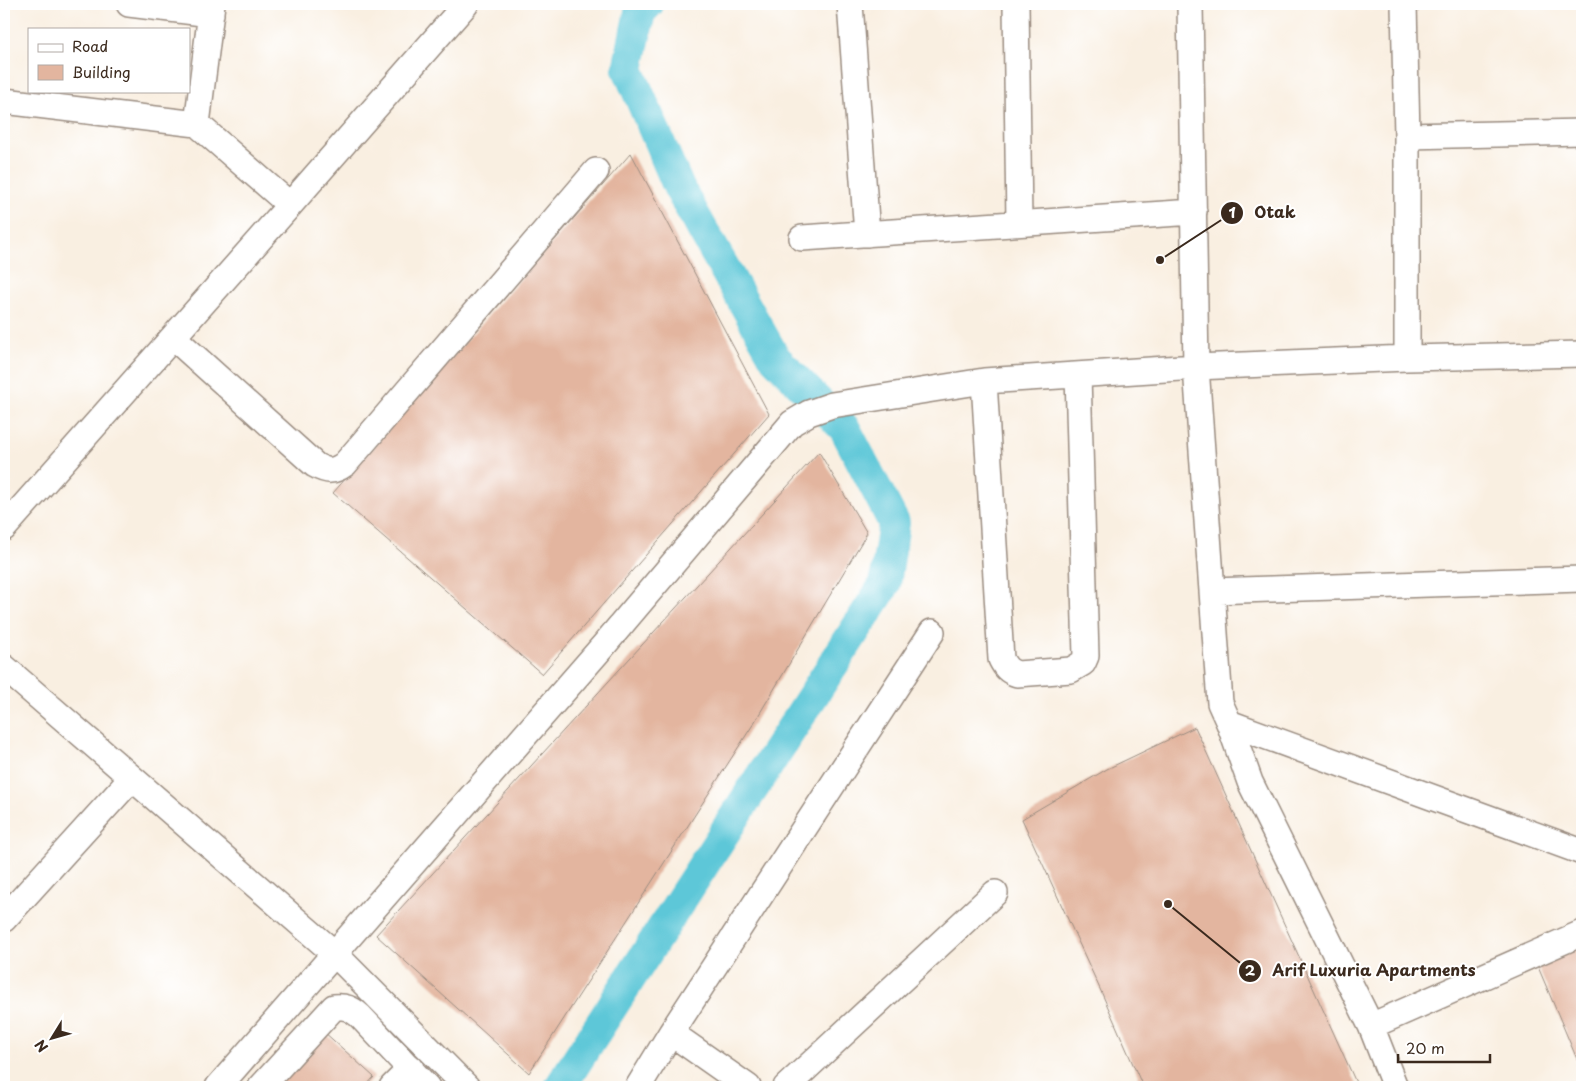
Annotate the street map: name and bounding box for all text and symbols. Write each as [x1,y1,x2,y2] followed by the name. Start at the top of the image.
[28,28,190,92] legend
[72,34,108,57] text: Road
[72,60,131,83] text: Building
[1219,197,1306,228] callout: Otak
[1254,199,1296,223] text: Otak
[1228,200,1236,223] text: 1
[1237,955,1486,986] callout: Arif Luxuria Apartments
[1271,957,1476,981] text: Arif Luxuria Apartments
[1245,958,1256,981] text: 2
[28,1014,78,1064] north arrow
[1398,1031,1491,1063] scale bar
[29,1035,53,1057] text: N
[1406,1036,1445,1059] text: 20 m

